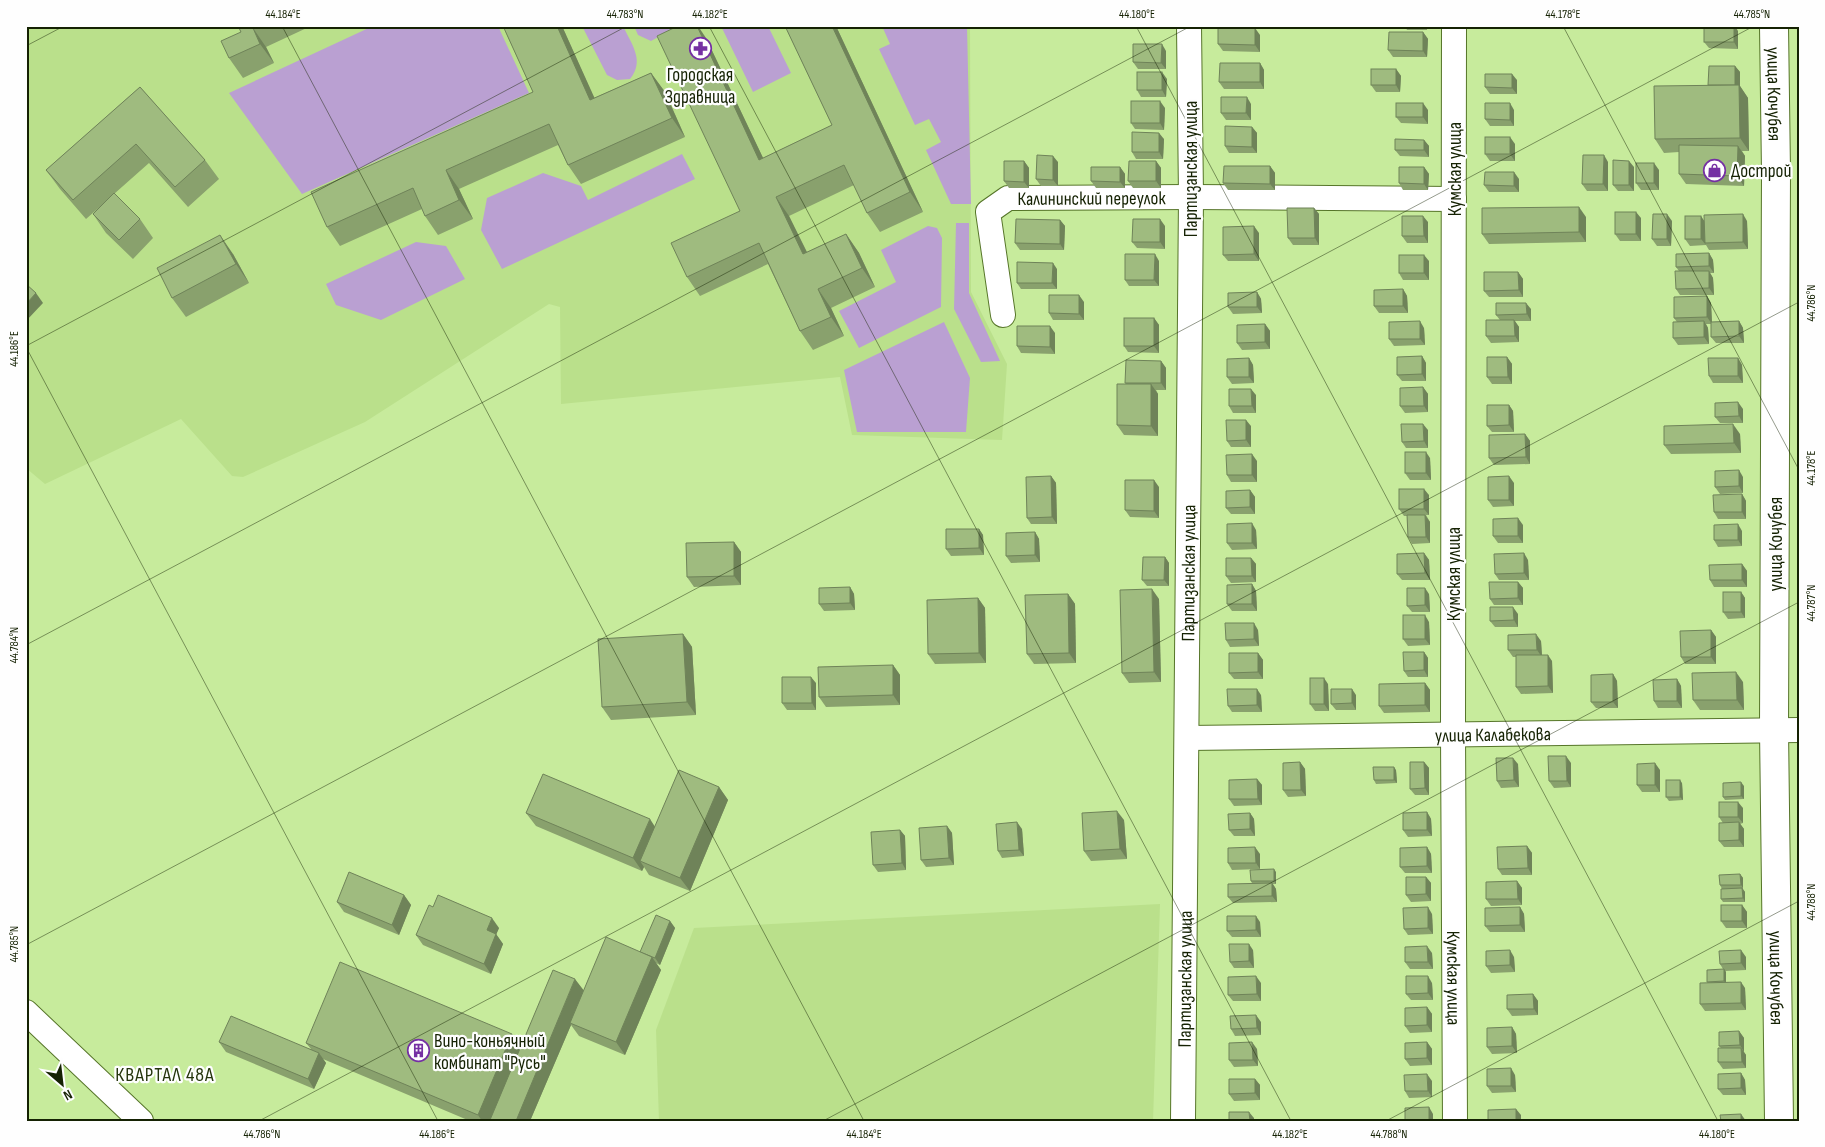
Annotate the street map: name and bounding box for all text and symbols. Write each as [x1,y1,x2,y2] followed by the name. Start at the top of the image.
[265,7,301,22] text: 44.184°E
[607,7,643,22] text: 44.783°N
[692,7,728,22] text: 44.182°E
[1119,7,1155,22] text: 44.180°E
[1546,7,1581,22] text: 44.178°E
[1734,7,1770,22] text: 44.785°N
[688,36,712,60] pharmacy icon: Городская Здравница
[1761,47,1786,141] street label: улица Кочубея
[665,64,735,109] place label: Городская Здравница
[1180,101,1203,237] street label: Партизанская улица
[1444,122,1467,216] street label: Кумская улица
[1703,158,1727,182] shop icon: Дострой
[1731,160,1791,183] place label: Дострой
[1017,187,1167,211] street label: Калининский переулок
[1804,285,1819,321] text: 44.786°N
[7,331,22,367] text: 44.186°E
[1804,450,1819,485] text: 44.178°E
[1765,497,1788,591] street label: улица Кочубея
[1177,505,1201,641] street label: Партизанская улица
[1443,527,1466,621] street label: Кумская улица
[1804,585,1819,621] text: 44.787°N
[7,627,22,663] text: 44.784°N
[1435,723,1551,748] street label: улица Калабекова
[1804,884,1819,920] text: 44.788°N
[1174,911,1198,1047] street label: Партизанская улица
[7,926,22,962] text: 44.785°N
[1441,931,1465,1025] street label: Кумская улица
[1764,931,1788,1025] street label: улица Кочубея
[434,1030,546,1075] place label: Вино-коньячный комбинат "Русь"
[406,1039,430,1063] building icon: Вино-коньячный комбинат "Русь"
[38,1060,88,1110] north arrow
[115,1063,215,1087] district label: КВАРТАЛ 48А
[61,1086,75,1104] text: N
[244,1127,280,1142] text: 44.786°N
[419,1127,455,1142] text: 44.186°E
[846,1127,882,1142] text: 44.184°E
[1272,1127,1308,1142] text: 44.182°E
[1371,1127,1407,1142] text: 44.788°N
[1699,1127,1735,1142] text: 44.180°E

